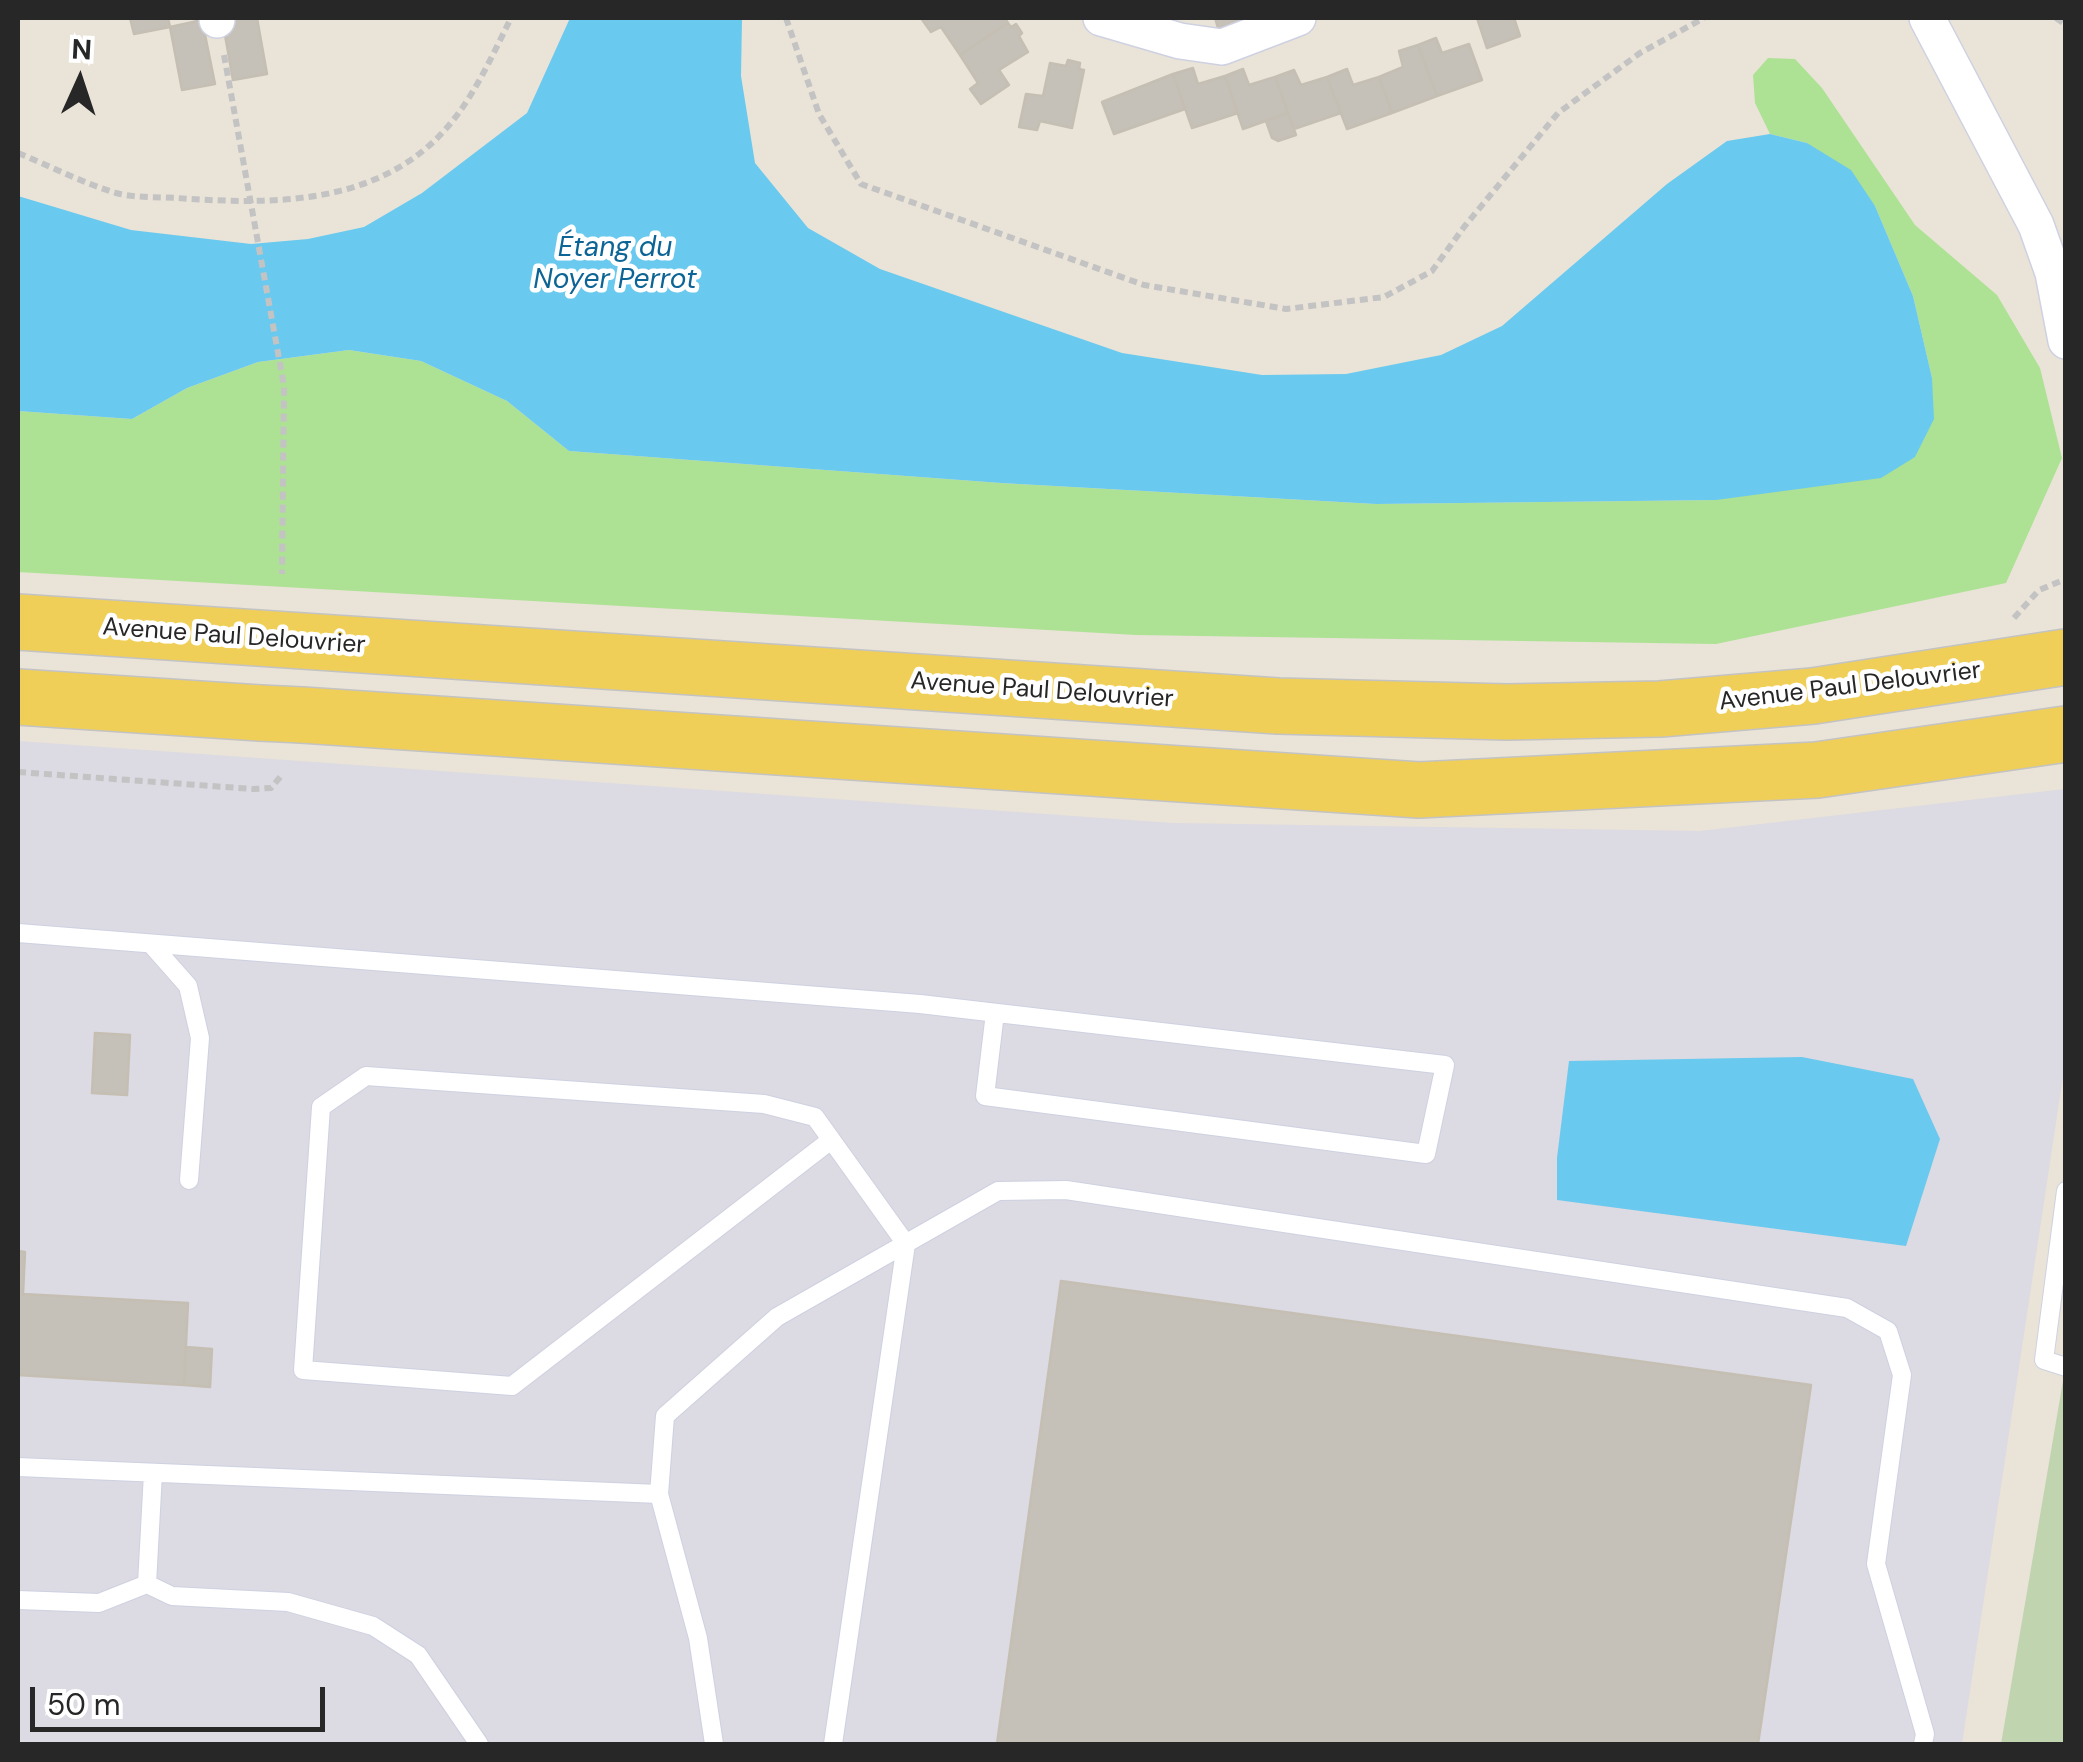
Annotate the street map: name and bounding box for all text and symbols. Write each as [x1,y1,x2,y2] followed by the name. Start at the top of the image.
[30,30,130,130] north arrow
[70,31,93,69] text: N
[533,232,697,298] water label: Étang du Noyer Perrot
[101,613,367,661] street label: Avenue Paul Delouvrier
[1717,656,1983,718] street label: Avenue Paul Delouvrier
[909,667,1175,715] street label: Avenue Paul Delouvrier
[35,1667,330,1729] scale bar
[47,1685,121,1724] text: 50 m

